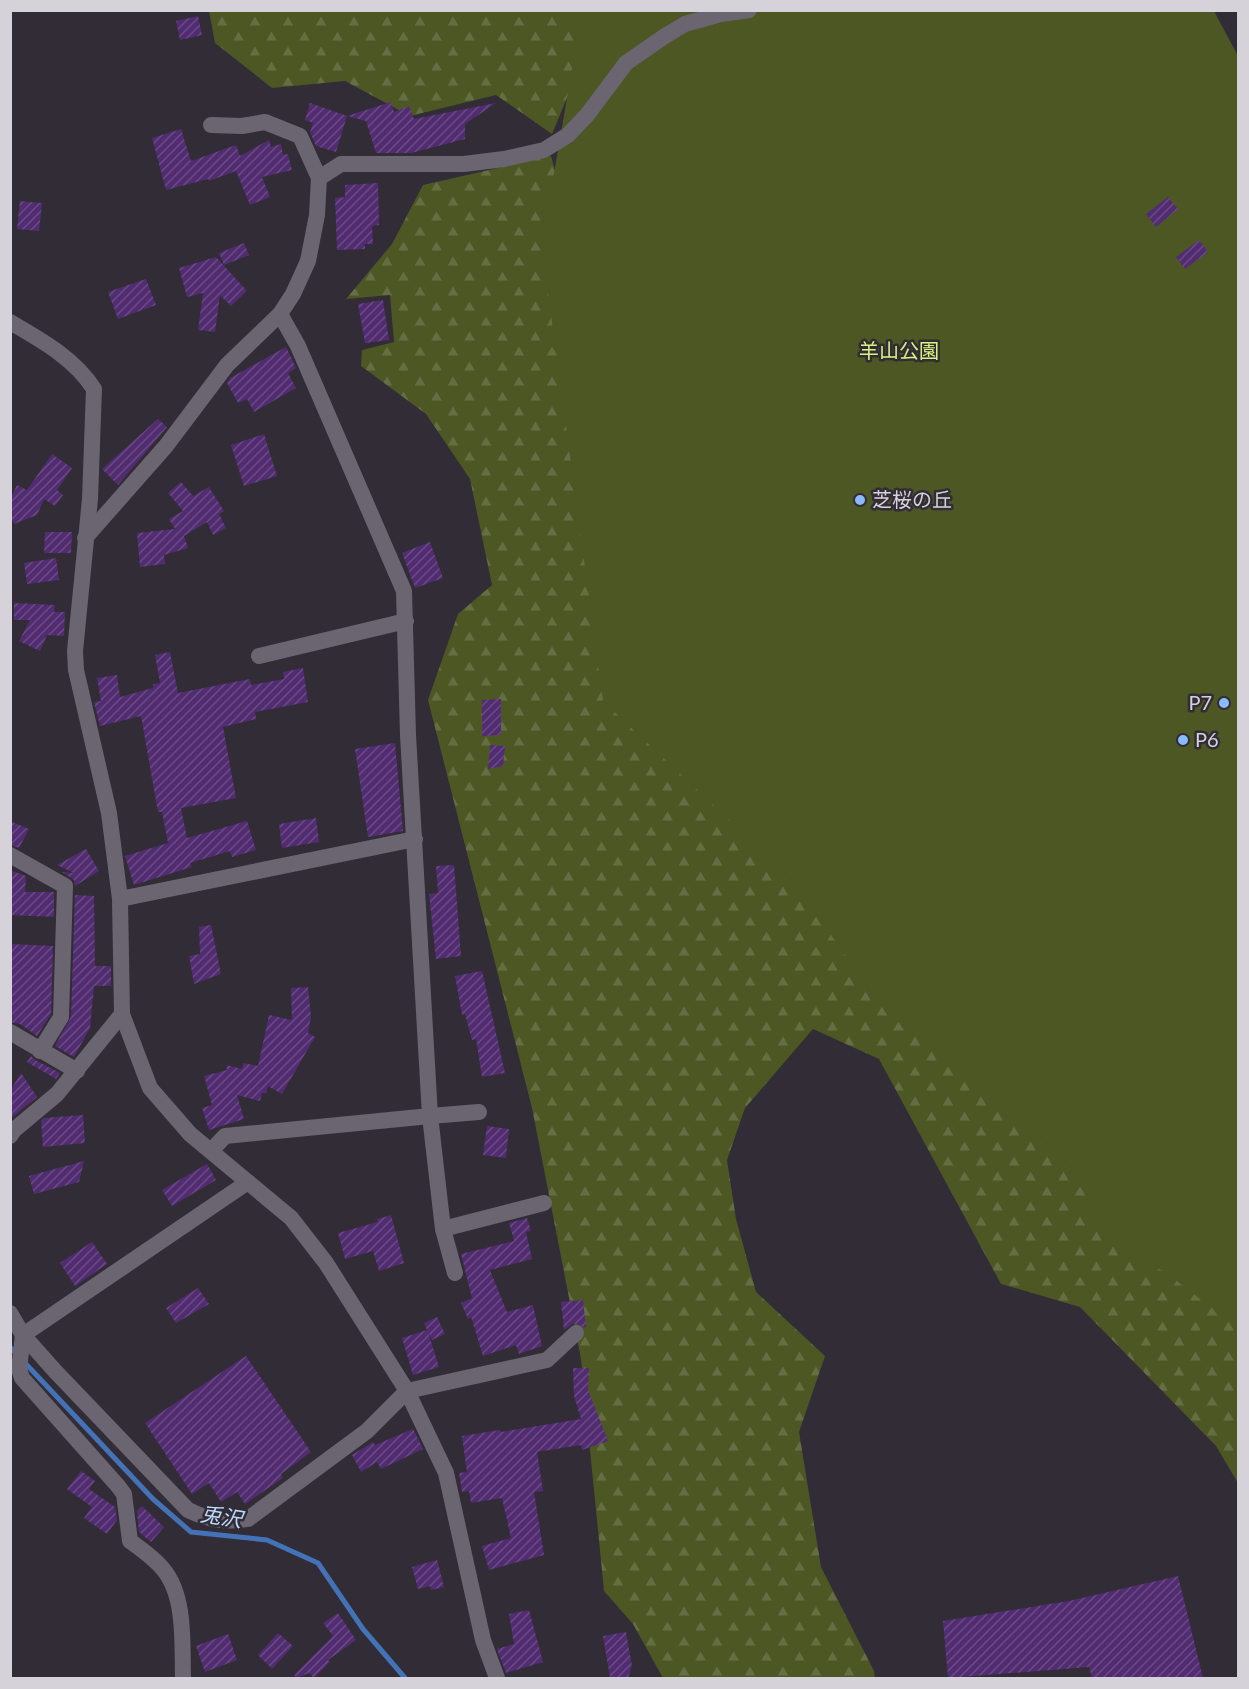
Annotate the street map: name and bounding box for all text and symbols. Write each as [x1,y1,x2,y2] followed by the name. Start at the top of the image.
[859,338,939,362] park label: 羊山公園
[872,487,952,511] place label: 芝桜の丘
[853,493,867,507] marker: 芝桜の丘
[1188,690,1212,714] place label: P7
[1217,696,1231,710] marker: P7
[1195,727,1219,751] place label: P6
[1176,733,1190,747] marker: P6
[199,1500,247,1532] water label: 兎沢

